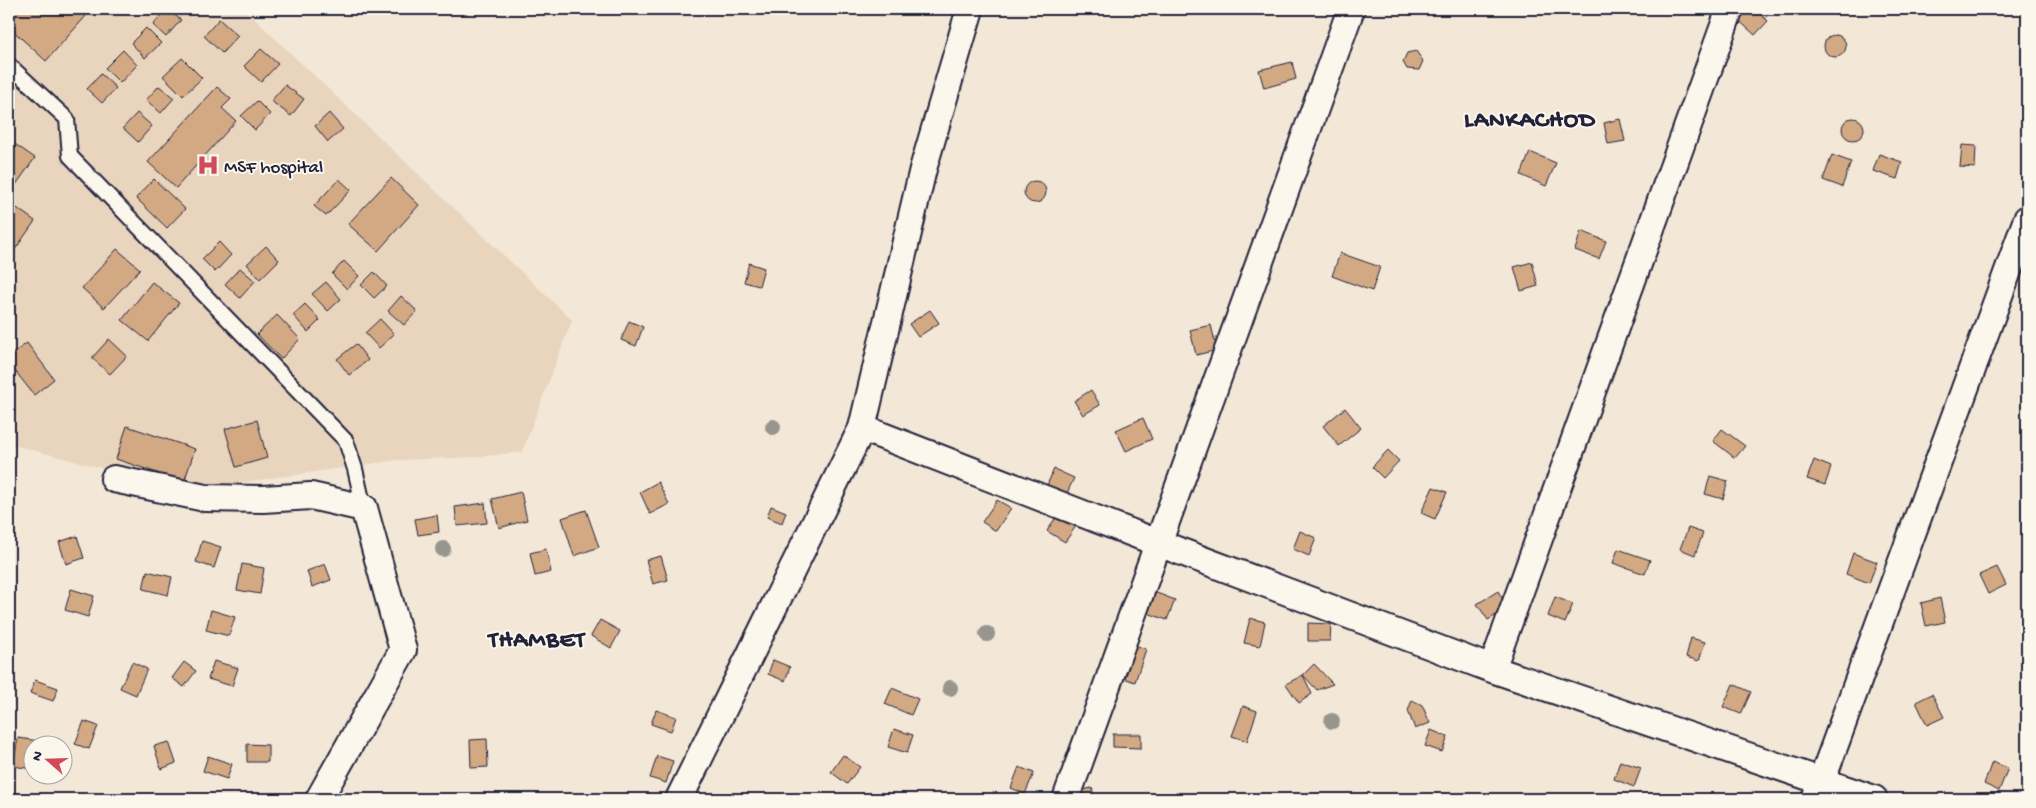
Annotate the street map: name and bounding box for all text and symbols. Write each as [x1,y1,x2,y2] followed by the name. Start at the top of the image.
[1464,107,1596,136] district label: LANKACHOD
[195,152,221,178] hospital icon: MSF hospital
[224,157,323,180] place label: MSF hospital
[486,627,586,656] district label: THAMBET
[22,736,72,786] north arrow
[29,749,48,764] text: N

